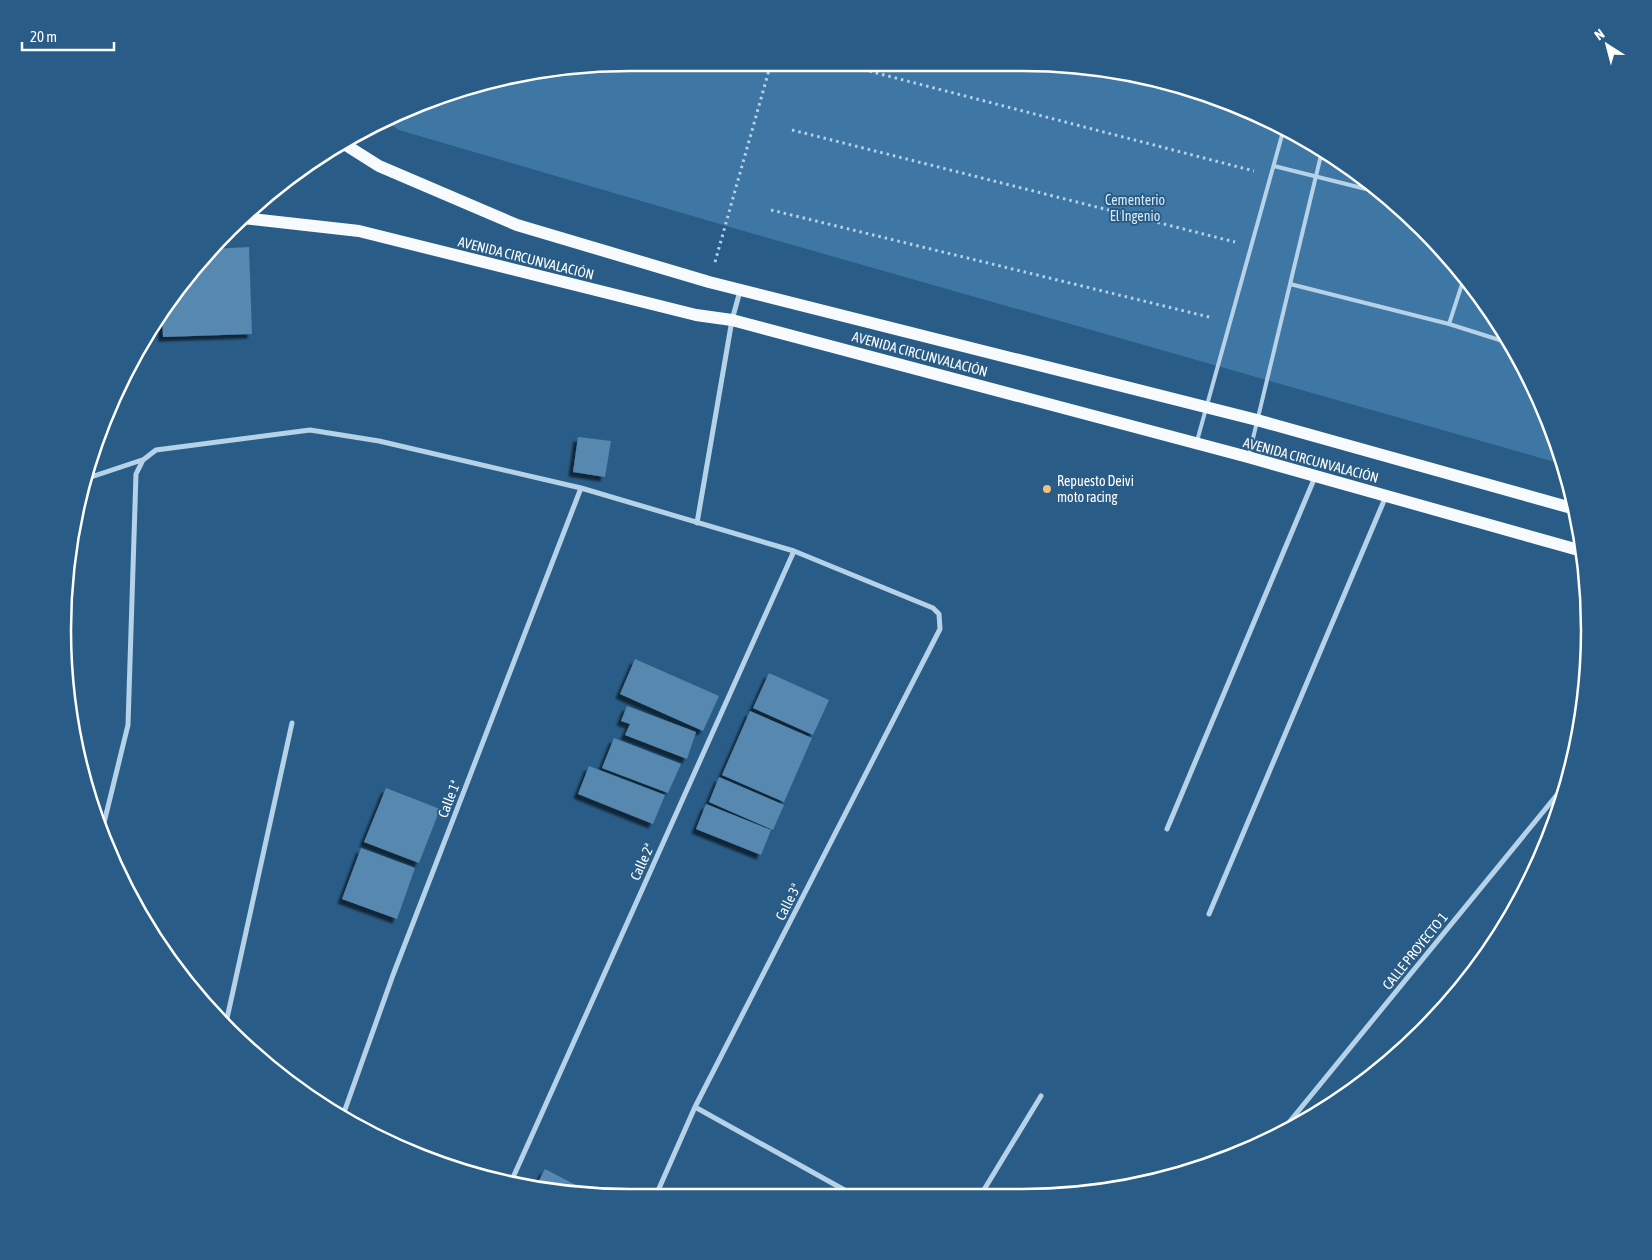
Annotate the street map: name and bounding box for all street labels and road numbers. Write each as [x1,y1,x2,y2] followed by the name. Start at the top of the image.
[456,233,596,283] street label: AVENIDA CIRCUNVALACIÓN
[851,328,989,380] street label: AVENIDA CIRCUNVALACIÓN
[1242,434,1380,486] street label: AVENIDA CIRCUNVALACIÓN
[435,778,464,820] street label: Calle 1ª
[627,841,657,883] street label: Calle 2ª
[772,881,804,923] street label: Calle 3ª
[1379,909,1451,993] street label: CALLE PROYECTO 1

